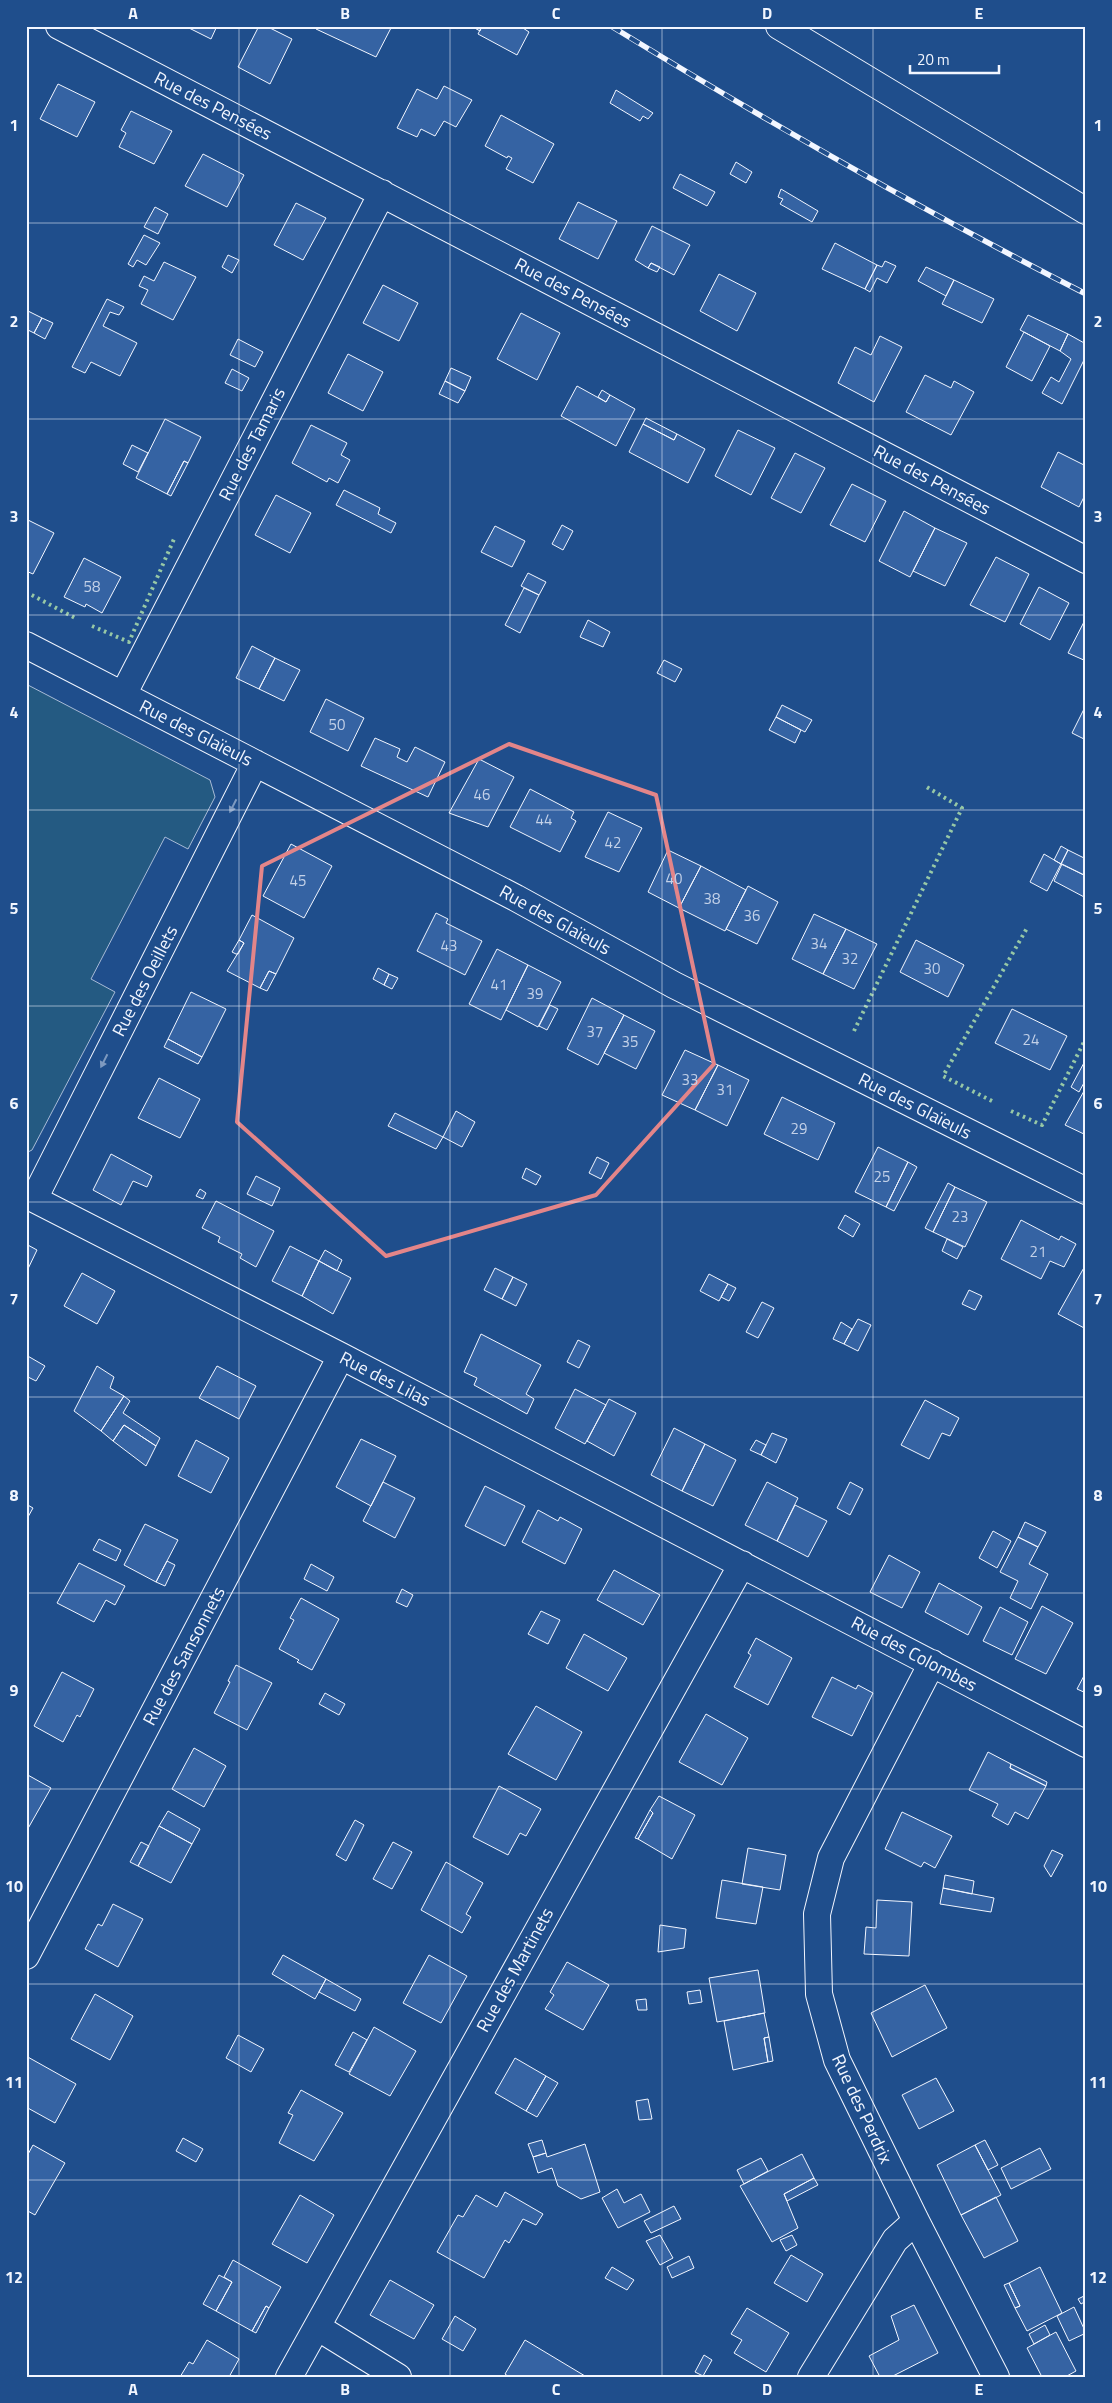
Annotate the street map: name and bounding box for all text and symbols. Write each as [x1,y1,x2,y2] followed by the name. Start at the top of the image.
[128,1,138,25] text: A
[340,1,350,25] text: B
[552,1,561,25] text: C
[762,1,772,25] text: D
[975,1,984,25] text: E
[910,42,998,74] scale bar
[917,48,950,71] text: 20 m
[150,64,277,147] street label: Rue des Pensées
[10,113,18,137] text: 1
[1094,113,1102,137] text: 1
[510,250,636,335] street label: Rue des Pensées
[10,309,18,333] text: 2
[1094,309,1102,333] text: 2
[211,382,292,505] street label: Rue des Tamaris
[869,437,995,522] street label: Rue des Pensées
[10,504,18,528] text: 3
[1094,504,1102,528] text: 3
[84,575,100,598] house number: 58
[135,692,258,773] street label: Rue des Glaïeuls
[10,700,19,724] text: 4
[1094,700,1103,724] text: 4
[329,713,345,736] house number: 50
[474,783,490,806] house number: 46
[229,799,237,813] one-way arrow
[536,808,552,831] house number: 44
[605,831,621,854] house number: 42
[666,867,682,890] house number: 40
[290,869,306,892] house number: 45
[494,878,616,961] street label: Rue des Glaïeuls
[704,887,720,910] house number: 38
[10,896,19,920] text: 5
[1094,896,1103,920] text: 5
[744,904,760,927] house number: 36
[105,920,184,1041] street label: Rue des Oeillets
[811,932,827,955] house number: 34
[441,934,457,957] house number: 43
[842,947,858,970] house number: 32
[924,957,940,980] house number: 30
[491,973,507,996] house number: 41
[527,982,543,1005] house number: 39
[587,1020,603,1043] house number: 37
[1023,1028,1039,1051] house number: 24
[622,1030,638,1053] house number: 35
[100,1054,108,1068] one-way arrow
[854,1065,977,1146] street label: Rue des Glaïeuls
[682,1068,698,1091] house number: 33
[717,1078,733,1101] house number: 31
[10,1091,19,1115] text: 6
[1094,1091,1103,1115] text: 6
[791,1117,807,1140] house number: 29
[874,1165,890,1188] house number: 25
[952,1205,968,1228] house number: 23
[1030,1240,1046,1263] house number: 21
[10,1287,18,1311] text: 7
[1094,1287,1102,1311] text: 7
[335,1344,435,1413] street label: Rue des Lilas
[10,1483,19,1507] text: 8
[1094,1483,1103,1507] text: 8
[136,1581,232,1730] street label: Rue des Sansonnets
[846,1609,982,1698] street label: Rue des Colombes
[10,1678,19,1702] text: 9
[1094,1678,1103,1702] text: 9
[5,1874,23,1898] text: 10
[1089,1874,1107,1898] text: 10
[469,1903,560,2037] street label: Rue des Martinets
[825,2050,900,2168] street label: Rue des Perdrix
[5,2070,23,2094] text: 11
[1089,2070,1107,2094] text: 11
[5,2265,23,2289] text: 12
[1089,2265,1107,2289] text: 12
[128,2377,138,2401] text: A
[340,2377,350,2401] text: B
[552,2377,561,2401] text: C
[762,2377,772,2401] text: D
[975,2377,984,2401] text: E

